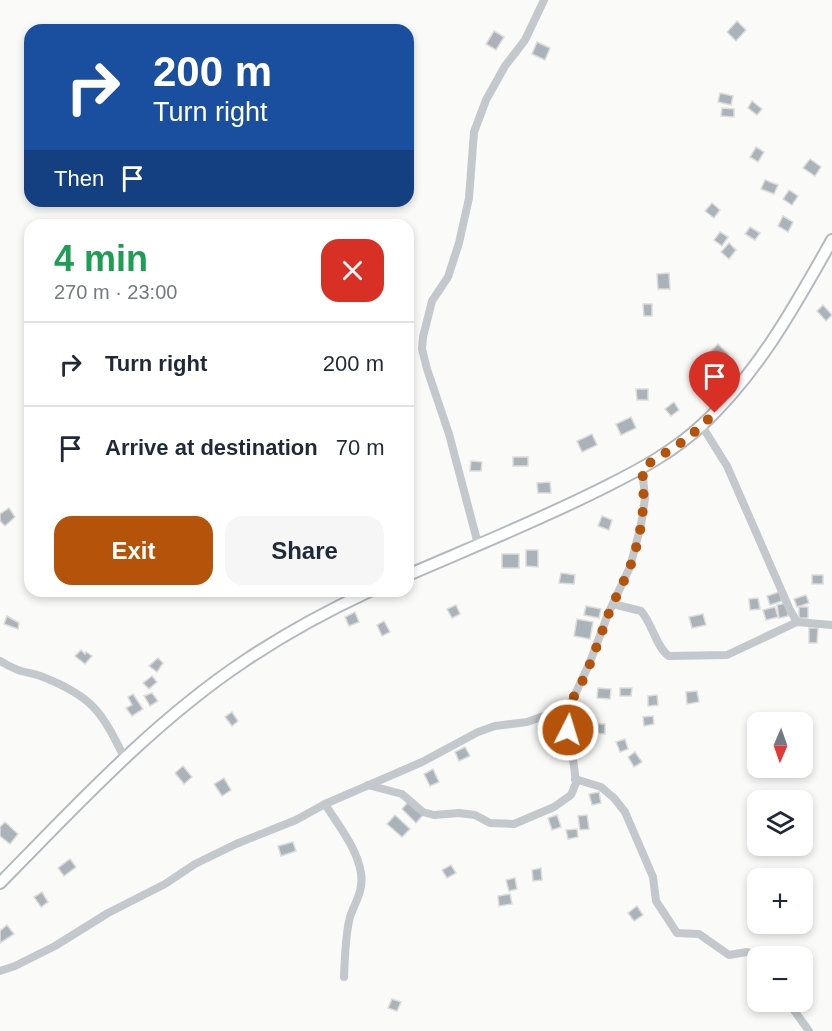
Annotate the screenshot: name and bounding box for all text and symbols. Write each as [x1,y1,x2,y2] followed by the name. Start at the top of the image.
[54,48,132,126] icon: right
[153,48,272,95] text: 200 m
[153,97,268,127] text: Turn right
[116,162,149,195] icon: arrive
[54,166,104,191] text: Then
[54,238,148,279] text: 4 min
[321,239,384,302] button: close
[54,281,177,303] text: 270 m · 23:00
[54,348,87,381] icon: right
[105,351,207,376] text: Turn right
[323,351,384,376] text: 200 m
[689,351,740,413] pin
[698,360,731,393] icon: arrive
[54,432,87,465] icon: arrive
[105,435,318,460] text: Arrive at destination
[336,435,385,460] text: 70 m
[54,516,213,585] button: Exit
[225,516,384,585] button: Share
[536,698,600,762] position arrow
[747,712,813,778] north arrow
[747,712,813,1012] map controls
[747,790,813,856] button: layers
[747,868,813,934] button: +
[747,946,813,1012] button: −

